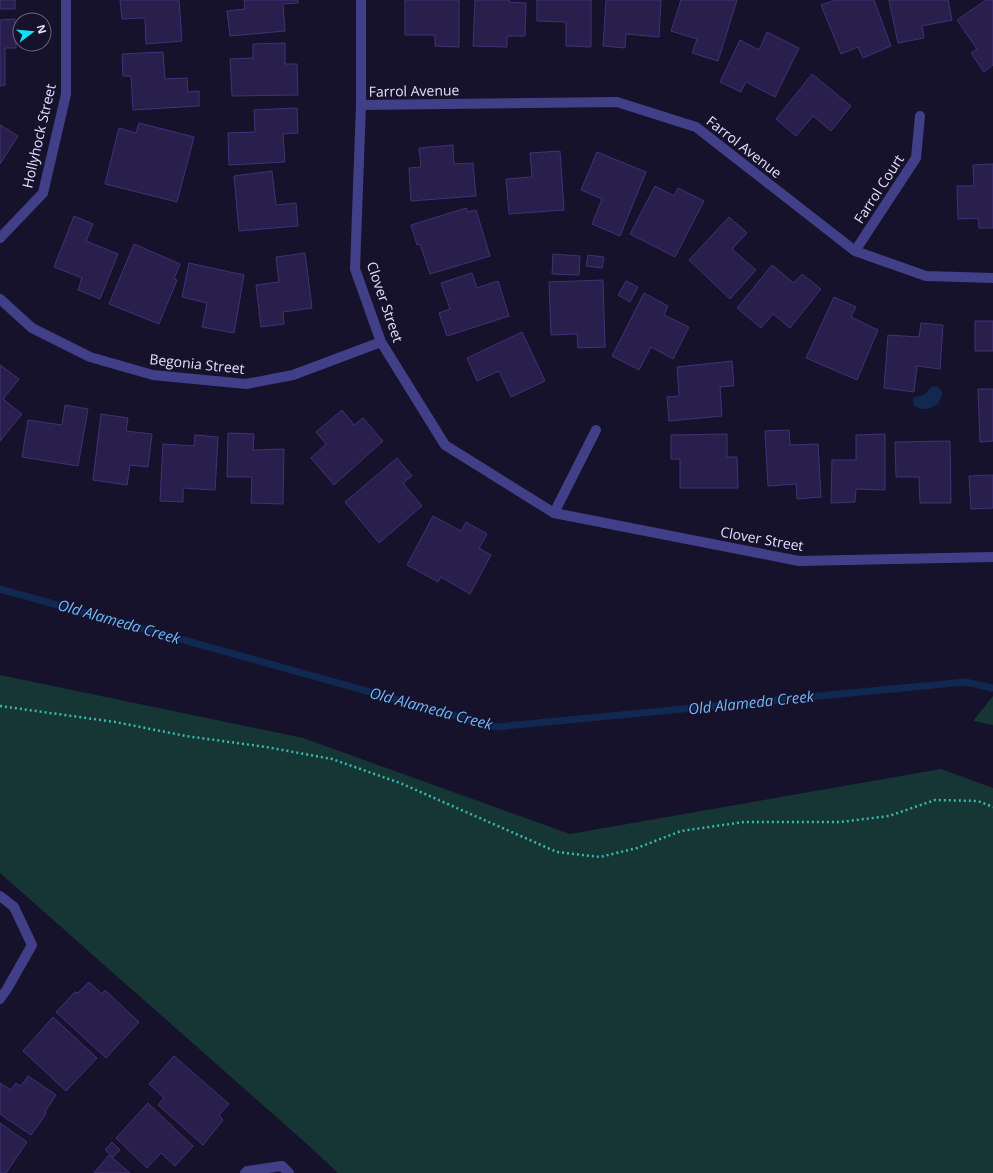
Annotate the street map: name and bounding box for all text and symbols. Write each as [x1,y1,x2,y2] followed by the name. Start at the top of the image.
[12,12,52,52] north arrow
[34,23,51,35] text: N
[368,80,460,101] street label: Farrol Avenue
[17,82,60,190] street label: Hollyhock Street
[703,111,786,182] street label: Farrol Avenue
[849,151,908,227] street label: Farrol Court
[363,259,408,345] street label: Clover Street
[149,349,246,378] street label: Begonia Street
[719,522,805,555] street label: Clover Street
[56,594,183,648] water label: Old Alameda Creek
[368,682,496,734] water label: Old Alameda Creek
[687,685,815,719] water label: Old Alameda Creek

